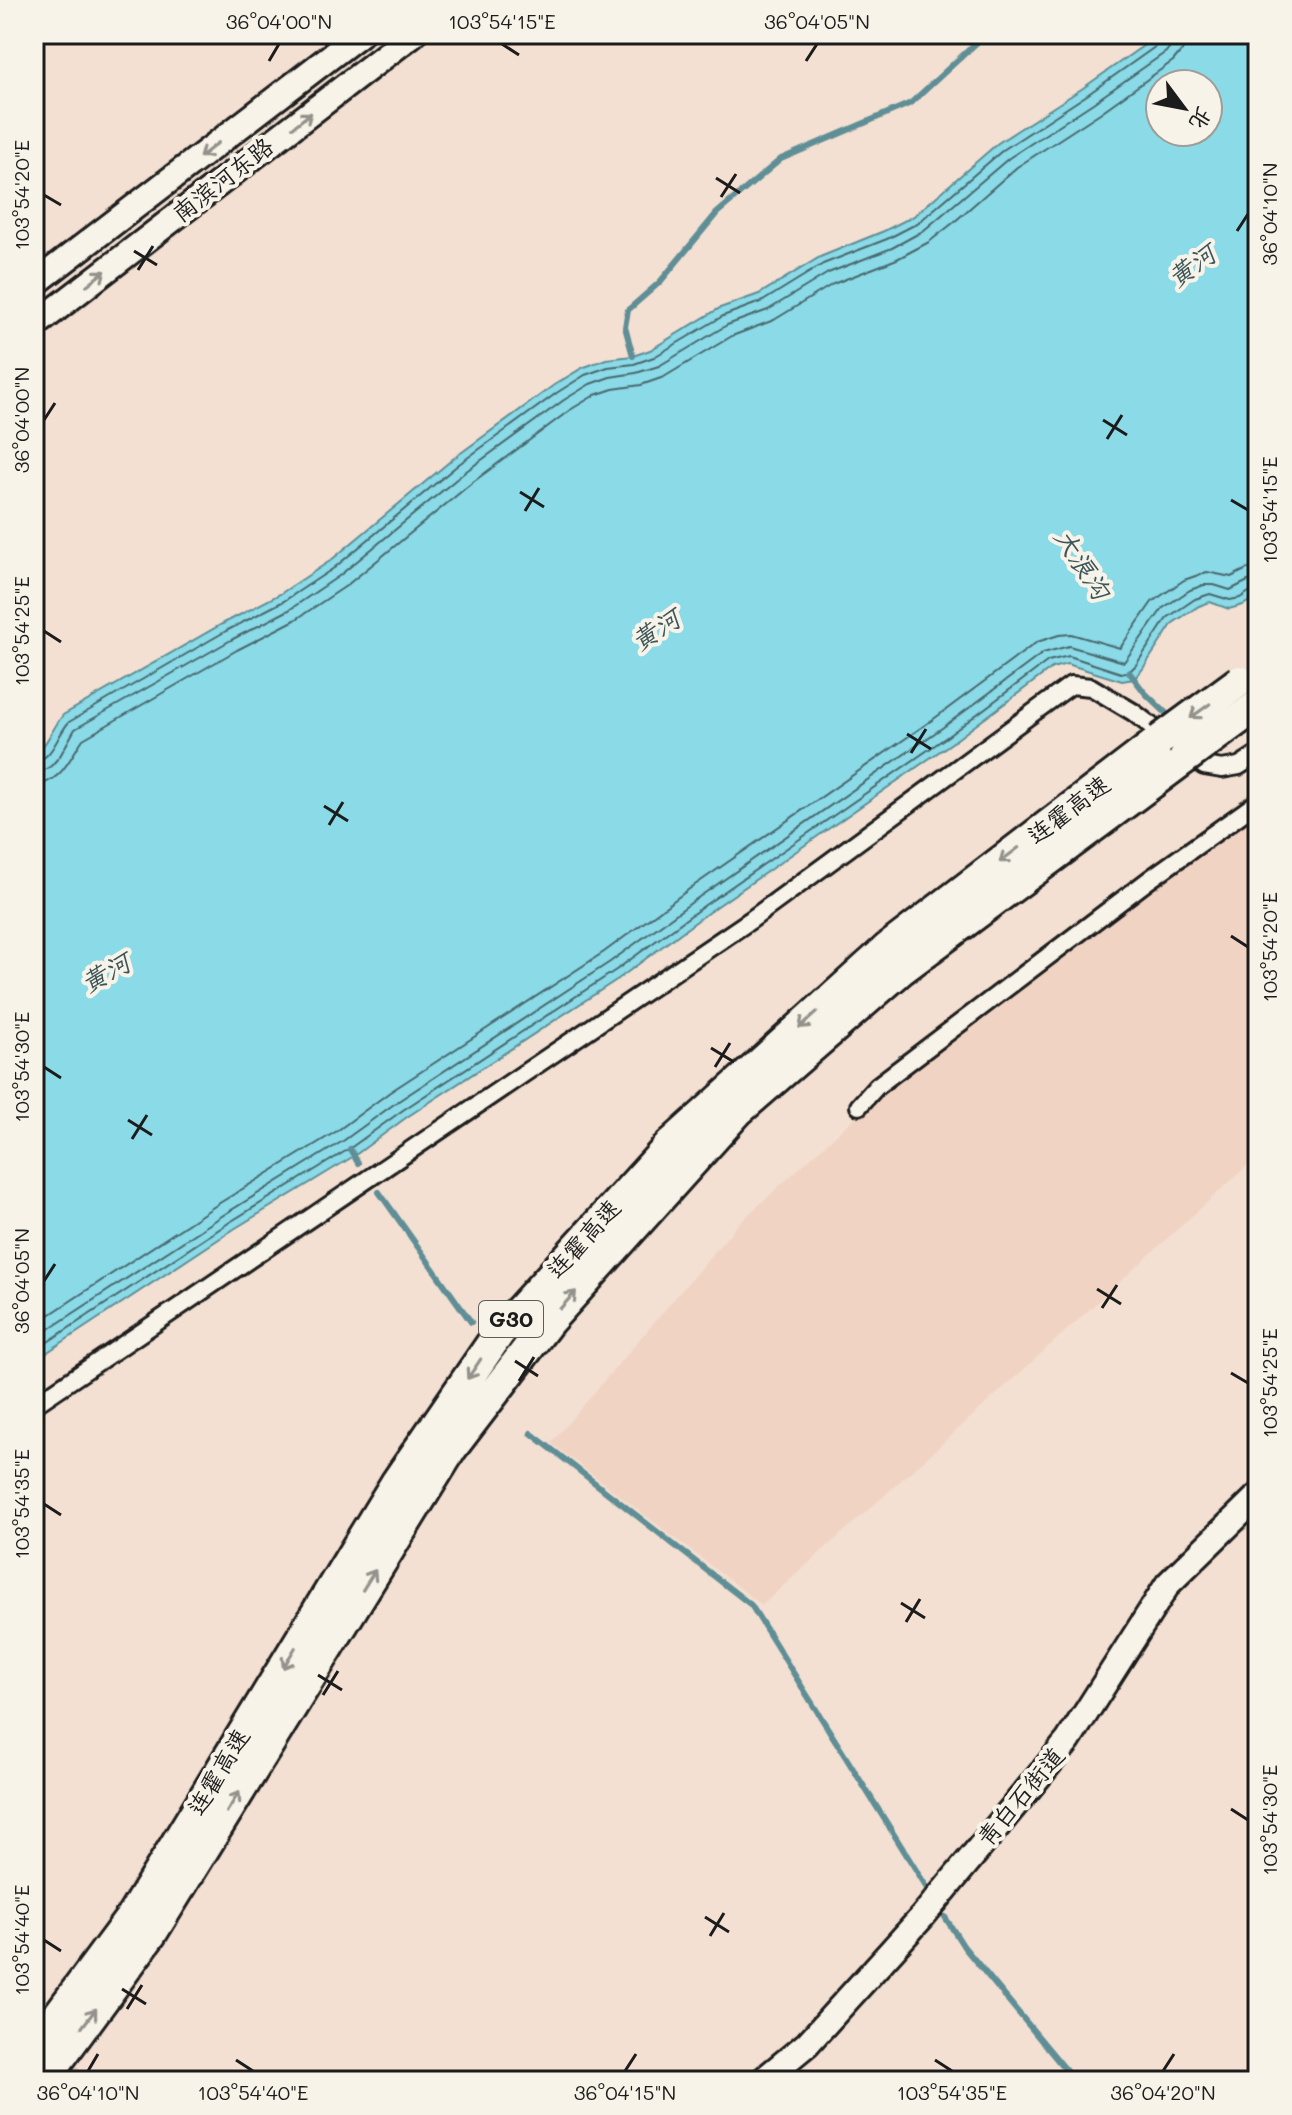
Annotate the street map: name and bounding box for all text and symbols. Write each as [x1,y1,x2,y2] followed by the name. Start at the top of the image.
[226,8,332,34] text: 36°04'00"N
[448,8,556,34] text: 103°54'15"E
[764,8,870,34] text: 36°04'05"N
[1144,68,1224,148] north arrow
[1183,102,1220,136] text: 北
[291,111,312,128] one-way arrow
[165,130,279,228] street label: 南滨河东路
[8,140,34,250] text: 103°54'20"E
[199,141,220,158] one-way arrow
[1256,162,1282,266] text: 36°04'10"N
[1160,234,1226,294] water label: 黄河
[85,270,106,287] one-way arrow
[8,367,34,473] text: 36°04'00"N
[1256,456,1282,564] text: 103°54'15"E
[1047,521,1119,607] water label: 大浪沟
[8,576,34,686] text: 103°54'25"E
[624,599,690,658] water label: 黄河
[1190,702,1211,719] one-way arrow
[1020,768,1116,850] street label: 连霍高速
[999,847,1020,864] one-way arrow
[1256,892,1282,1002] text: 103°54'20"E
[75,943,140,1000] water label: 黄河
[798,1010,818,1028] one-way arrow
[8,1011,34,1123] text: 103°54'30"E
[539,1192,627,1284] street label: 连霍高速
[8,1228,34,1334] text: 36°04'05"N
[558,1291,576,1311] one-way arrow
[479,1301,543,1337] road number: G30
[1256,1328,1282,1438] text: 103°54'25"E
[466,1357,482,1379] one-way arrow
[8,1449,34,1559] text: 103°54'35"E
[361,1570,378,1592] one-way arrow
[280,1646,296,1669] one-way arrow
[180,1722,256,1820] street label: 连霍高速
[969,1740,1070,1852] street label: 青白石街道
[1256,1764,1282,1876] text: 103°54'30"E
[225,1791,241,1814] one-way arrow
[8,1884,34,1996] text: 103°54'40"E
[80,2008,97,2029] one-way arrow
[36,2079,140,2105] text: 36°04'10"N
[197,2079,309,2105] text: 103°54'40"E
[574,2079,676,2105] text: 36°04'15"N
[897,2079,1007,2105] text: 103°54'35"E
[1110,2079,1216,2105] text: 36°04'20"N

